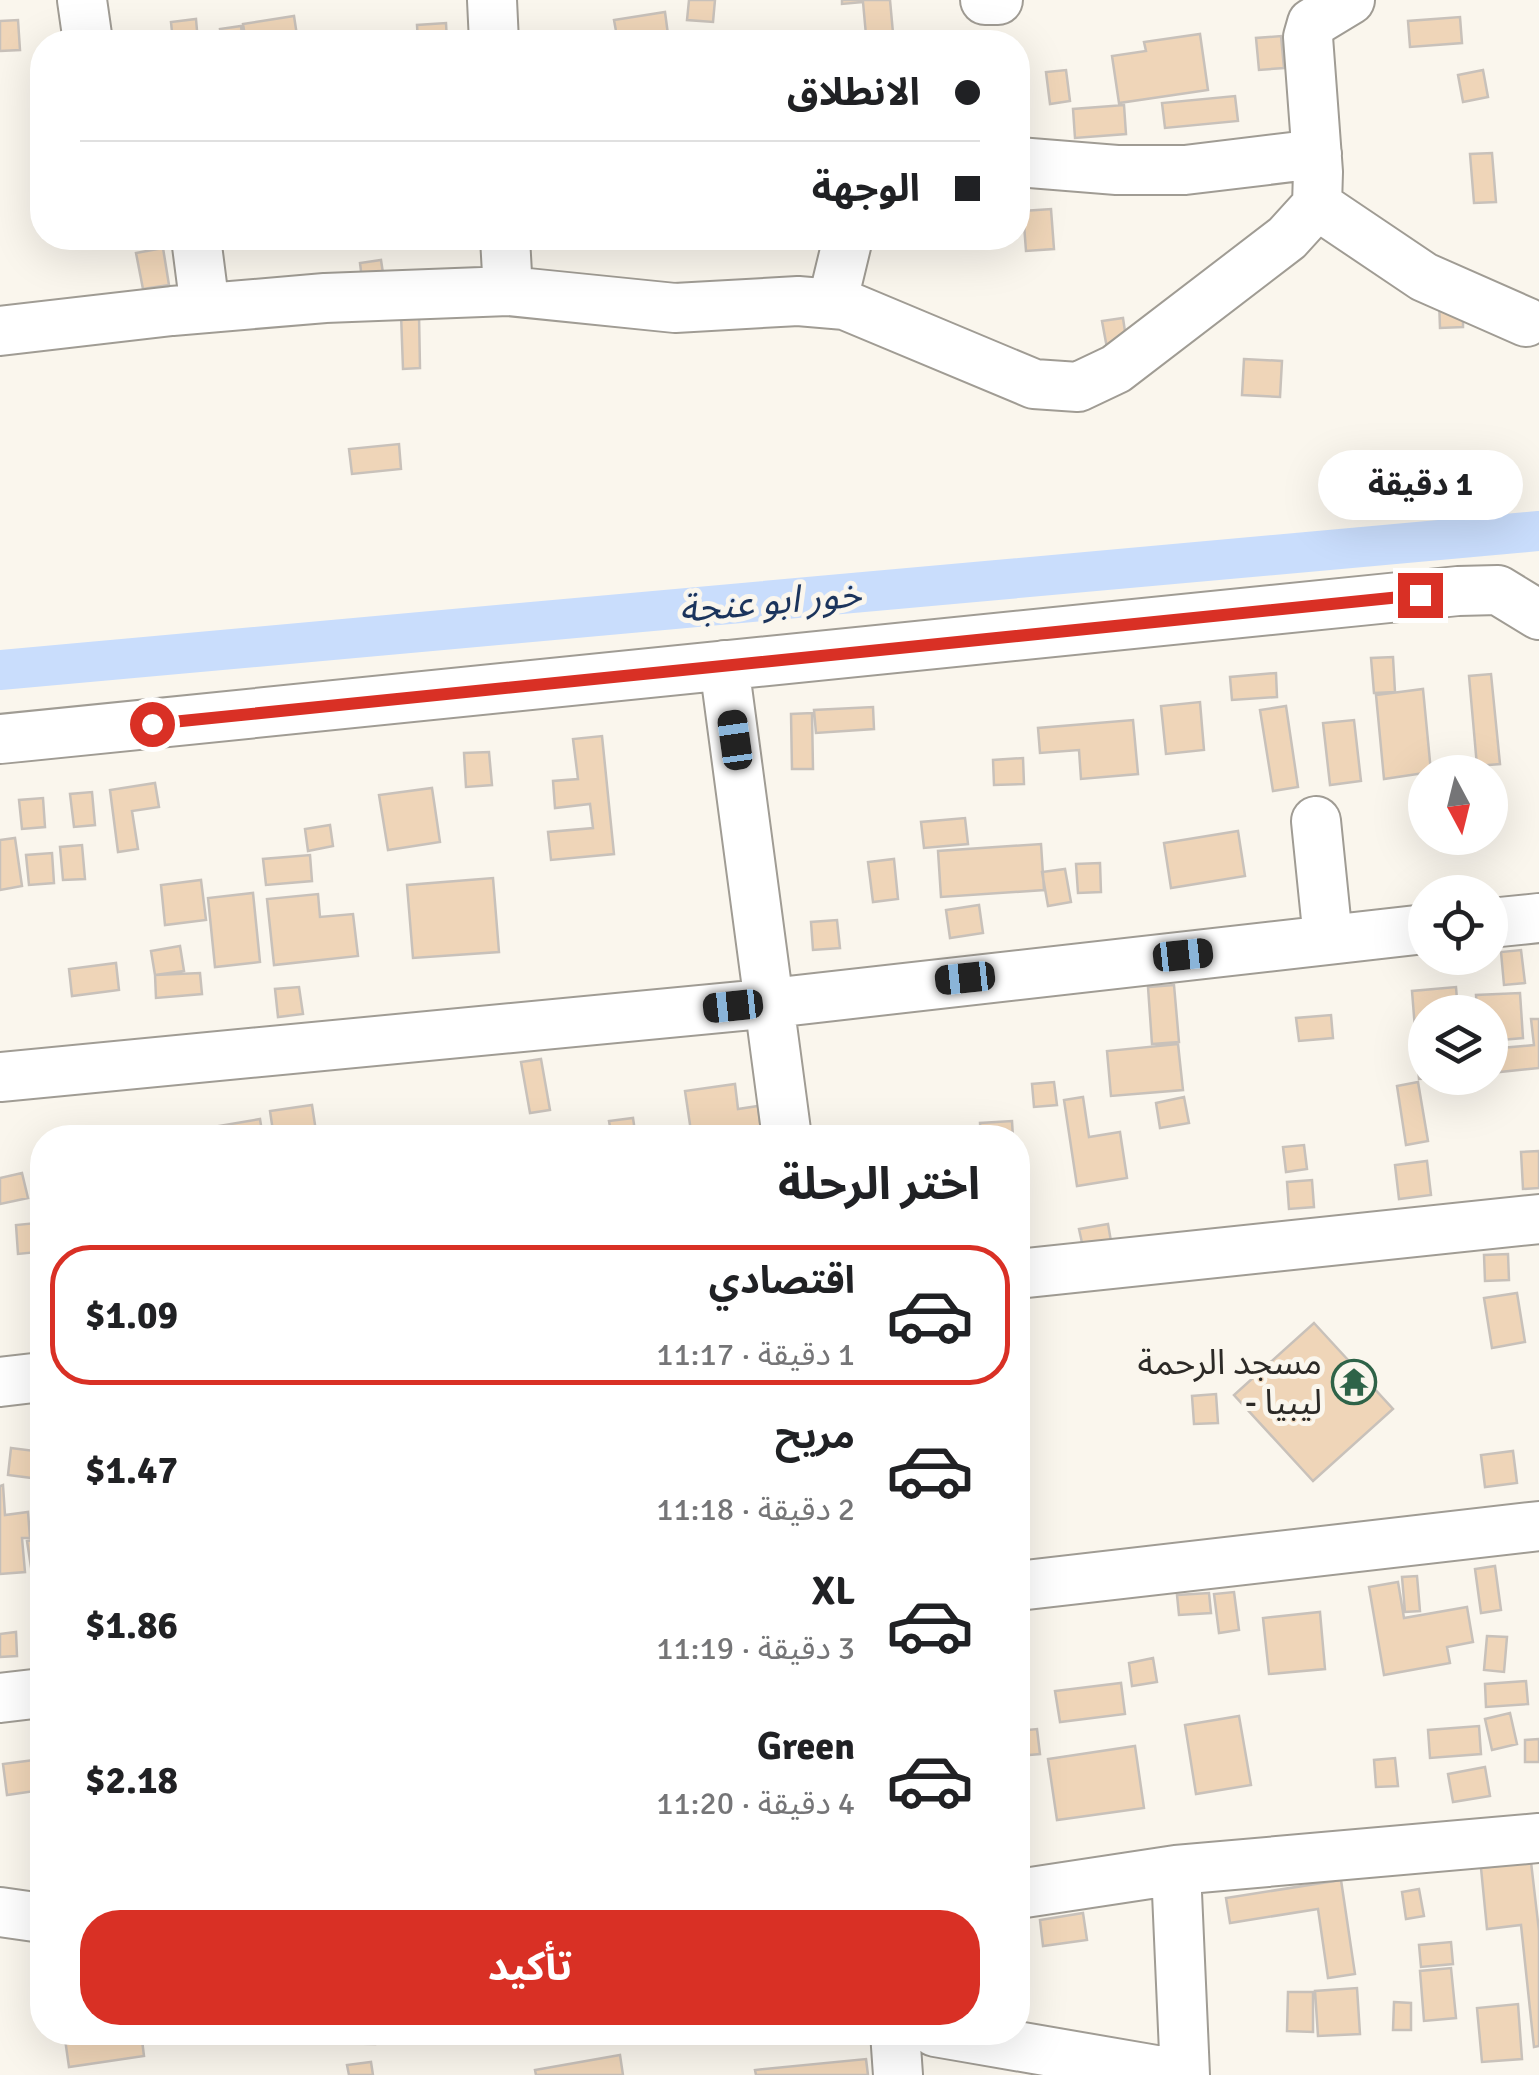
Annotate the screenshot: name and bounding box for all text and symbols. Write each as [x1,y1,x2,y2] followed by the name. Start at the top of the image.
[787,69,920,116] text: الانطلاق
[812,165,920,212] text: الوجهة
[1318,450,1522,520] callout: 1 دقيقة
[1368,465,1473,504] text: 1 دقيقة
[677,570,864,633] water label: خور ابو عنجة
[1398,573,1443,618] route end
[130,702,175,747] route start
[716,708,754,772] car
[1408,755,1508,855] north arrow
[1408,755,1508,1095] map controls
[1408,875,1508,975] button: locate
[1152,937,1214,973] car
[934,960,996,996] car
[702,988,764,1024] car
[1408,995,1508,1095] button: layers
[778,1157,980,1212] text: اختر الرحلة
[709,1257,855,1304] text: اقتصادي
[885,1270,975,1360] icon: car
[85,1292,178,1339] text: $1.09
[656,1335,855,1374] text: 1 دقيقة · 11:17
[1138,1341,1322,1424] place label: مسجد الرحمة - ليبيا
[1331,1359,1377,1405] temple icon: مسجد الرحمة - ليبيا
[775,1412,855,1459] text: مريح
[885,1425,975,1515] icon: car
[85,1447,178,1494] text: $1.47
[656,1490,855,1529] text: 2 دقيقة · 11:18
[812,1568,855,1615] text: XL
[885,1580,975,1670] icon: car
[85,1602,178,1649] text: $1.86
[656,1629,855,1668] text: 3 دقيقة · 11:19
[757,1723,855,1770] text: Green
[885,1735,975,1825] icon: car
[85,1757,178,1804] text: $2.18
[656,1784,855,1823] text: 4 دقيقة · 11:20
[80,1910,980,2025] button: تأكيد

